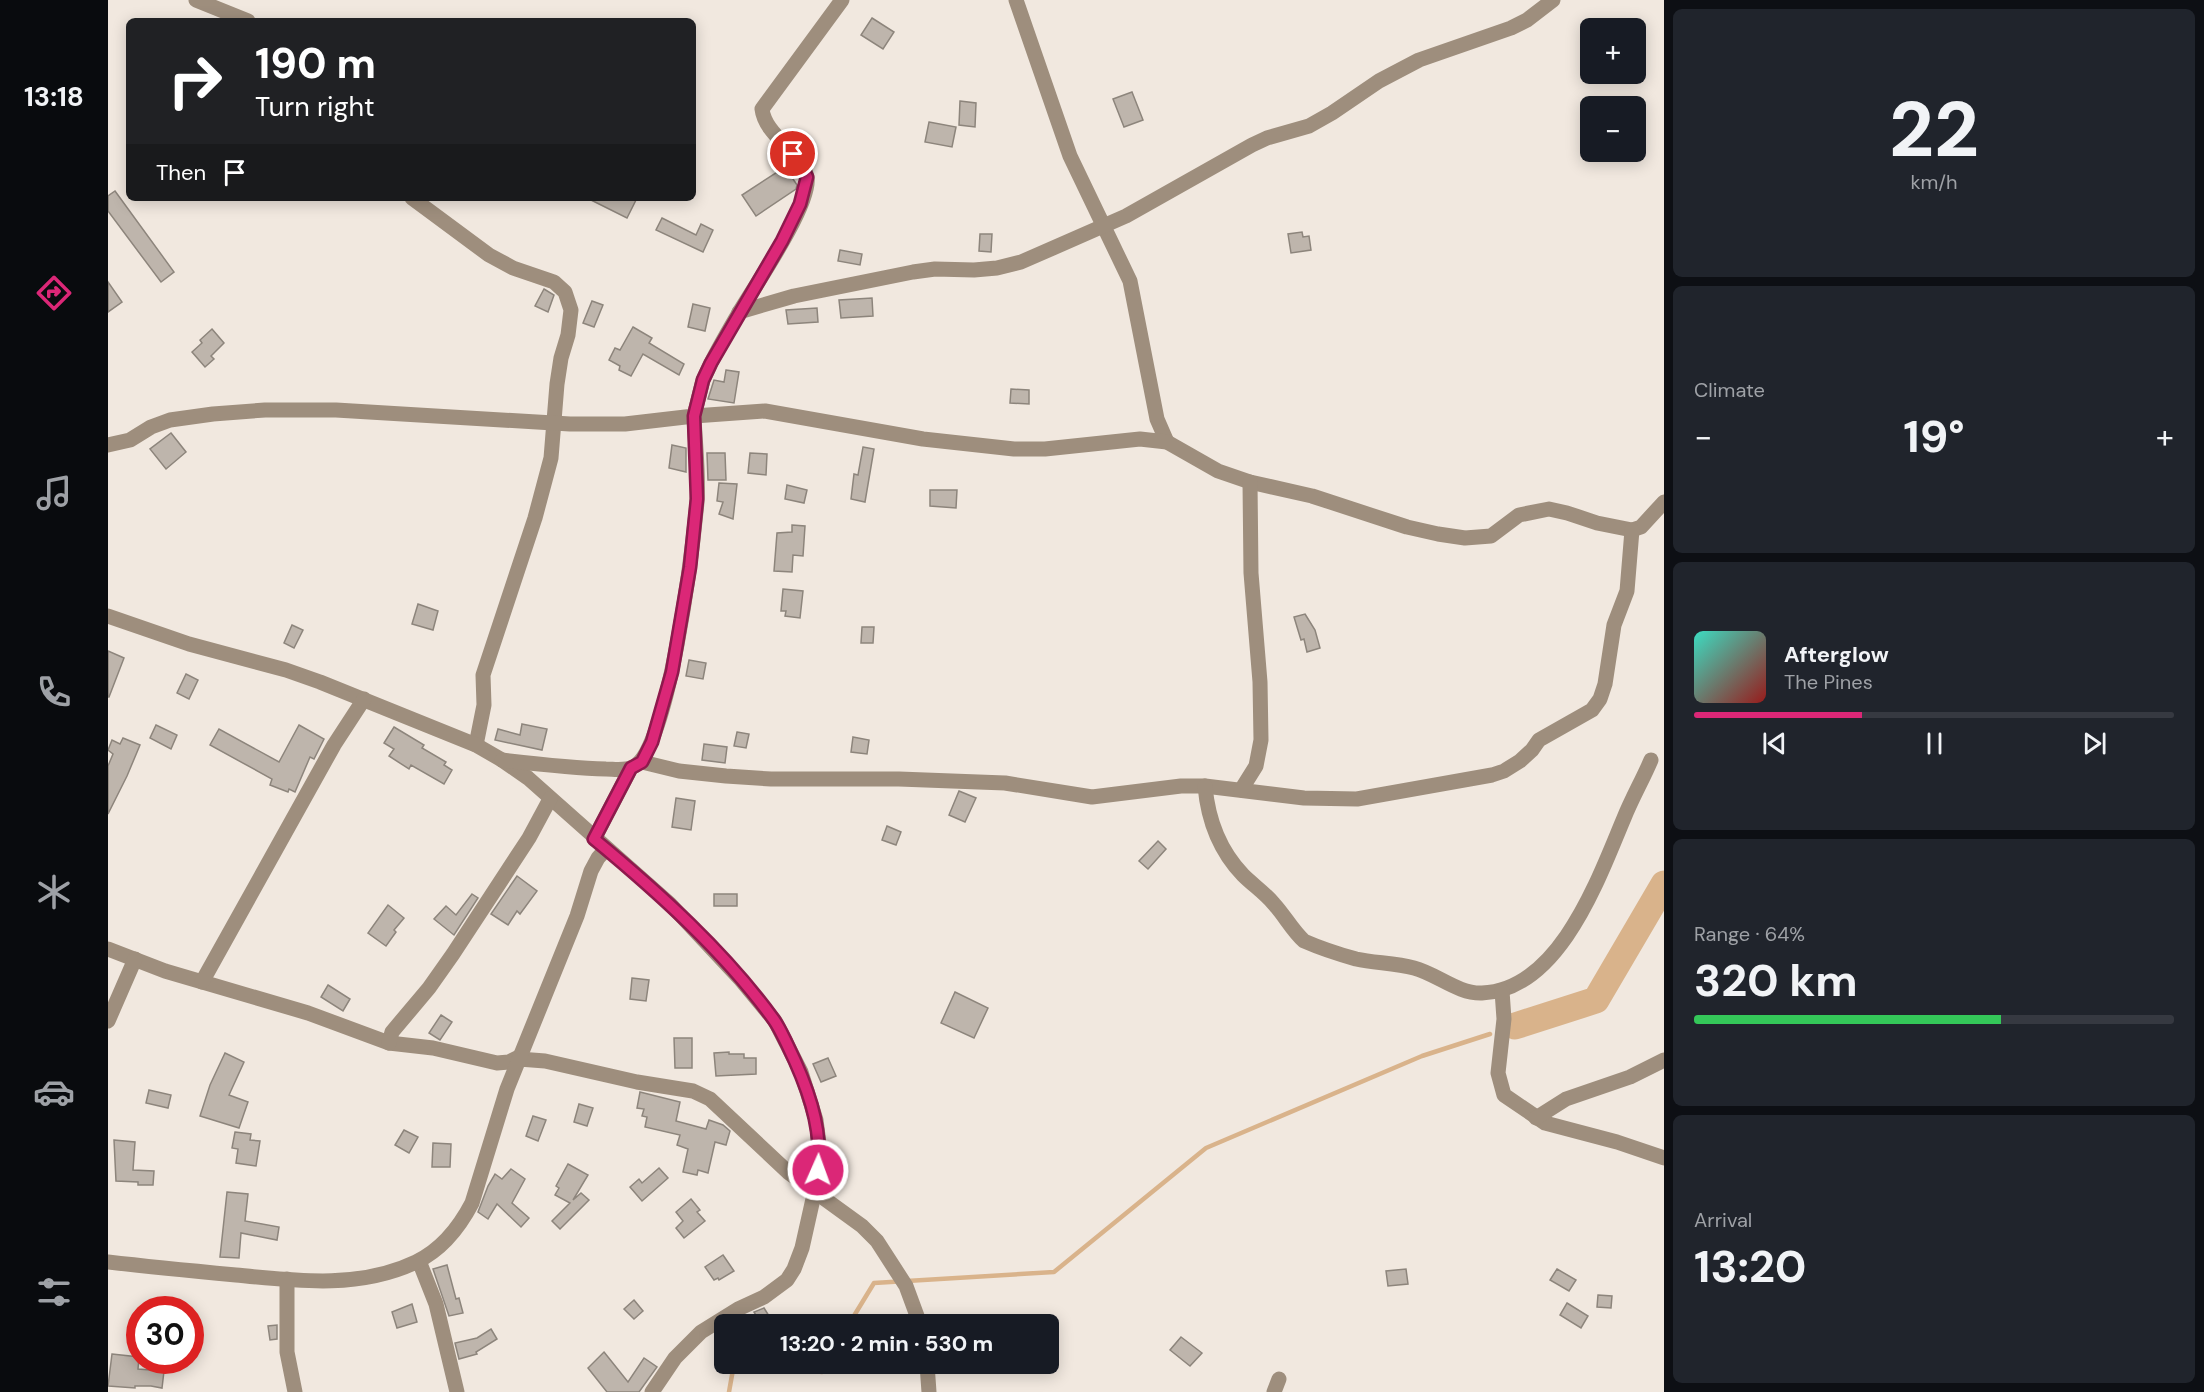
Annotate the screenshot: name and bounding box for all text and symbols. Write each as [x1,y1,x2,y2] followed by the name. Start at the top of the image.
[1580,18,1646,162] map controls
[1580,18,1646,84] button: +
[255,36,376,91] text: 190 m
[156,42,234,120] icon: right
[24,79,84,114] text: 13:18
[1889,79,1979,180] text: 22
[255,89,375,124] text: Turn right
[1580,96,1646,162] button: −
[767,128,818,179] pin
[776,137,809,170] icon: arrive
[218,156,251,189] icon: arrive
[156,158,206,187] text: Then
[1910,169,1958,195] text: km/h
[33,272,75,314] icon: directions
[1694,377,1765,403] text: Climate
[1903,407,1965,466] text: 19°
[1694,415,1712,458] text: −
[2156,415,2174,458] text: +
[33,472,75,514] icon: music
[1784,640,1889,669] text: Afterglow
[1784,669,1873,695] text: The Pines
[33,671,75,713] icon: phone
[1758,727,1791,760] icon: previous
[1918,727,1951,760] icon: pause
[2078,727,2111,760] icon: next
[33,871,75,913] icon: climate
[1694,921,1805,947] text: Range · 64%
[1694,951,1858,1010] text: 320 km
[33,1071,75,1113] icon: car
[786,1138,850,1202] position arrow
[1694,1207,1752,1233] text: Arrival
[1694,1237,1806,1296] text: 13:20
[33,1271,75,1313] icon: filters
[126,1296,204,1374] speed limit sign: 30
[780,1329,993,1358] text: 13:20 · 2 min · 530 m

